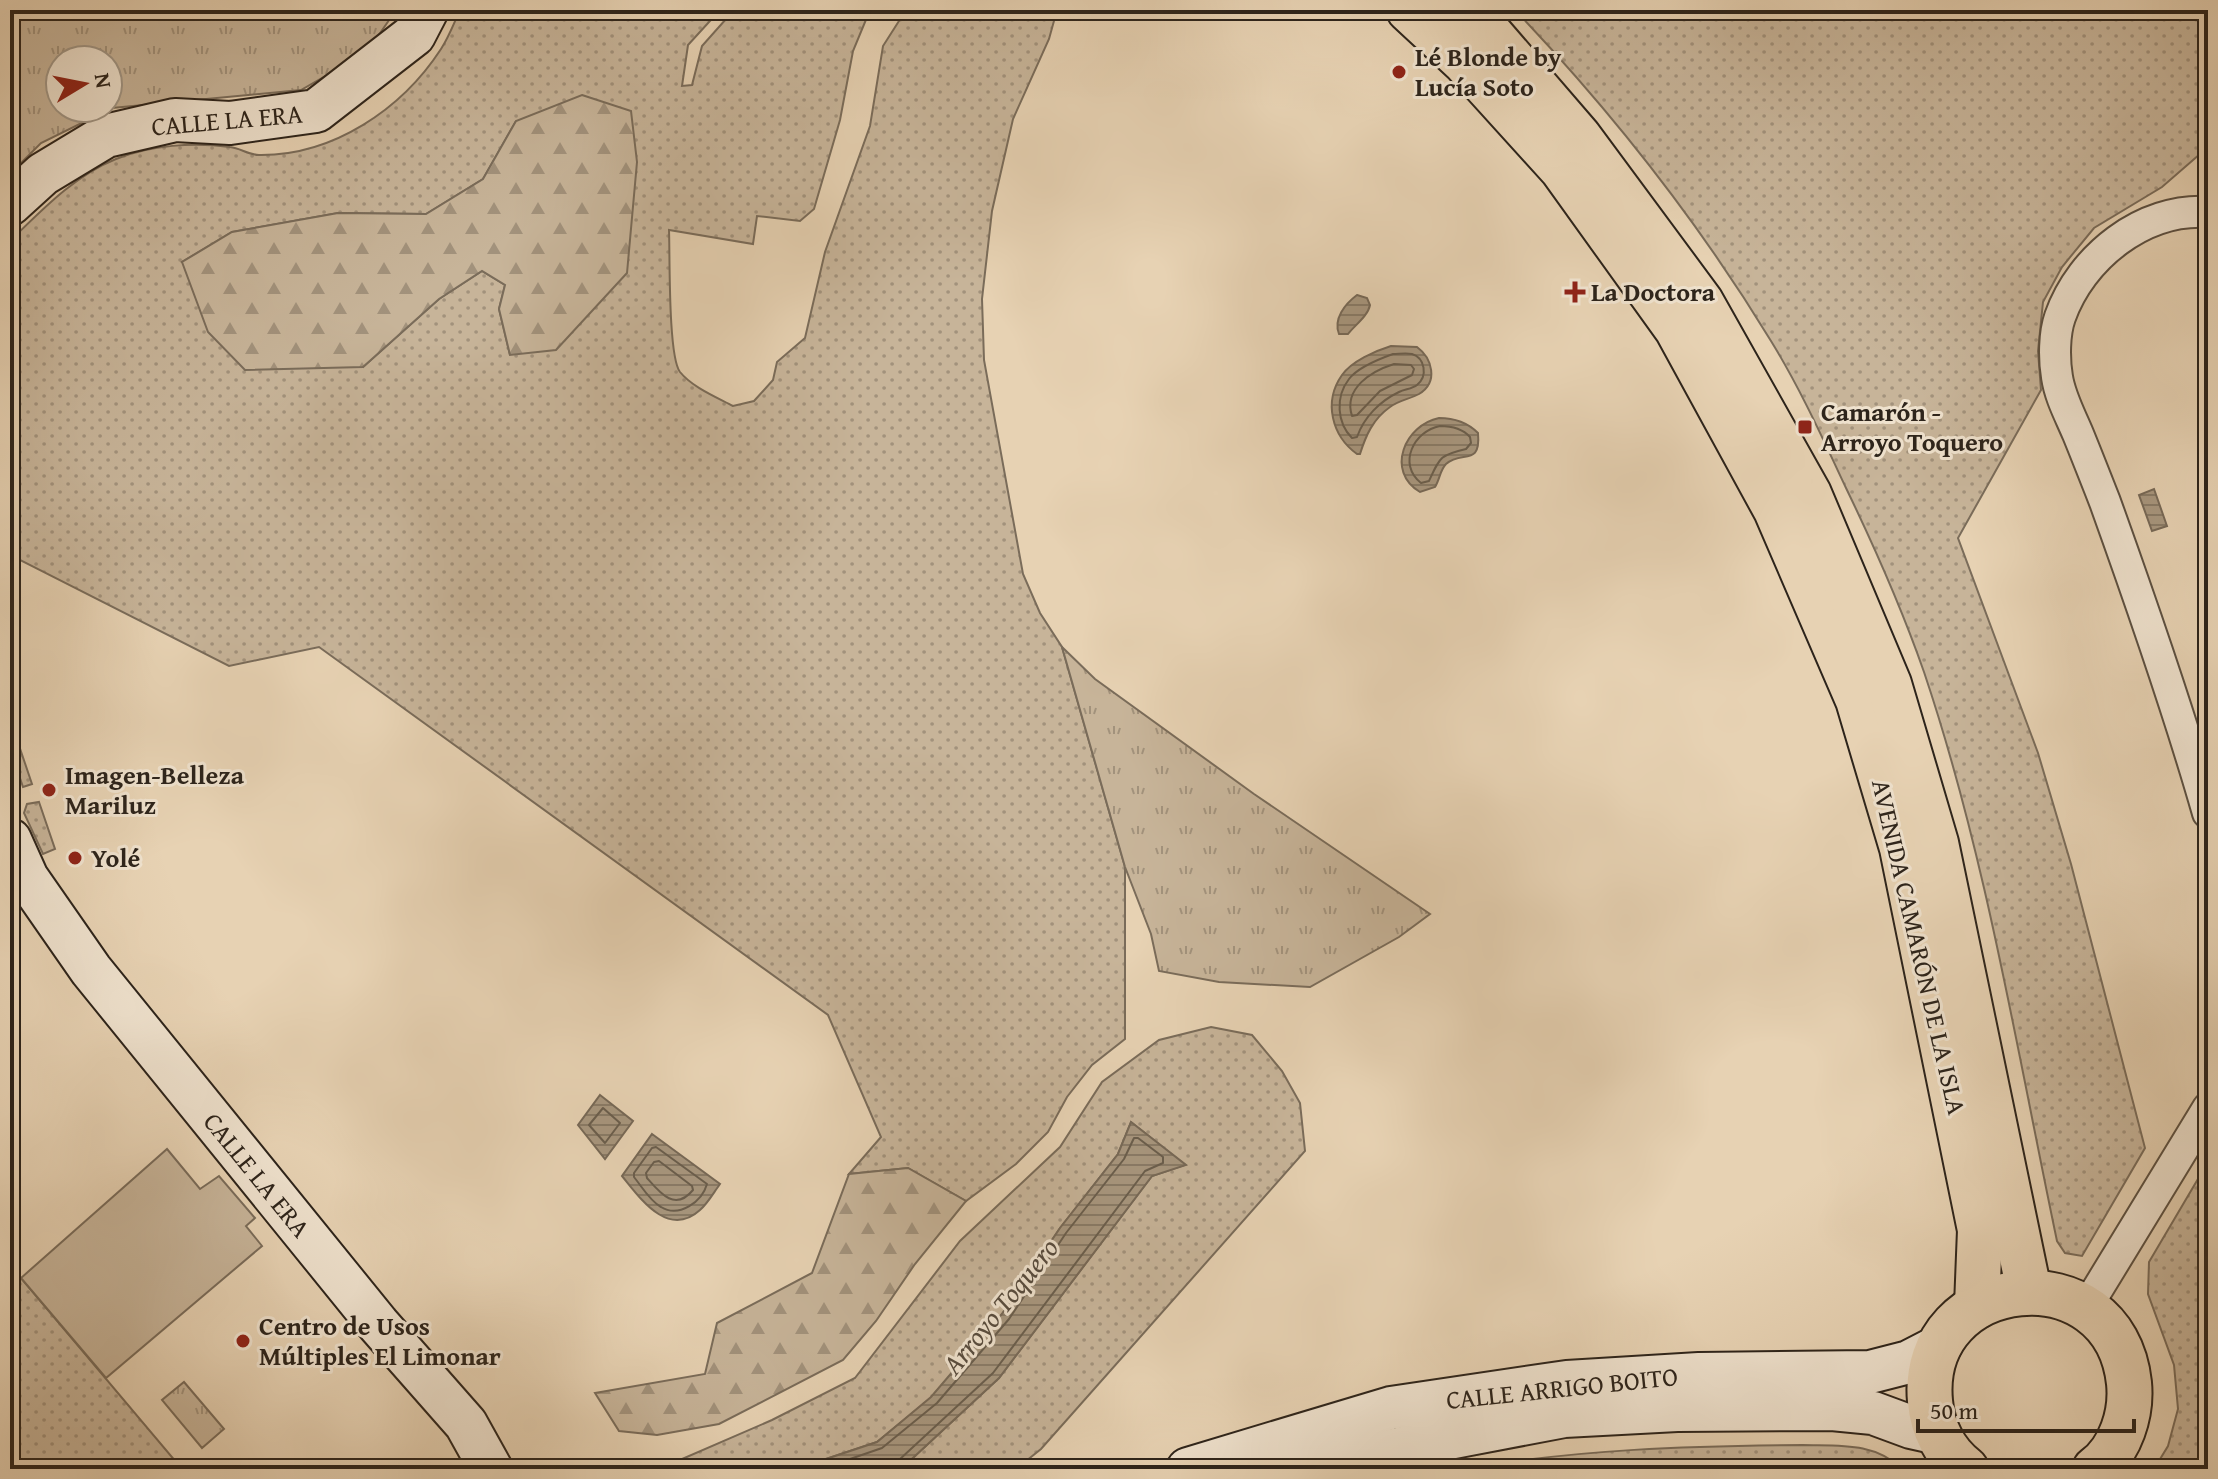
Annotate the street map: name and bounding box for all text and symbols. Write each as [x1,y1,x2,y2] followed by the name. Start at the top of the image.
[1415,37,1562,106] place label: Lé Blonde by Lucía Soto
[44,44,124,124] north arrow
[1390,63,1408,81] marker: Lé Blonde by Lucía Soto
[87,71,121,91] text: N
[150,93,304,146] street label: CALLE LA ERA
[1591,272,1716,311] place label: La Doctora
[1566,283,1584,301] marker: La Doctora
[1821,392,2003,461] place label: Camarón - Arroyo Toquero
[1796,418,1814,436] marker: Camarón - Arroyo Toquero
[65,755,245,824] place label: Imagen-Belleza Mariluz
[1862,775,1977,1119] street label: AVENIDA CAMARÓN DE LA ISLA
[40,781,58,799] marker: Imagen-Belleza Mariluz
[91,838,140,877] place label: Yolé
[66,849,84,867] marker: Yolé
[195,1104,320,1246] street label: CALLE LA ERA
[931,1229,1067,1384] water label: Arroyo Toquero
[259,1306,501,1375] place label: Centro de Usos Múltiples El Limonar
[234,1332,252,1350] marker: Centro de Usos Múltiples El Limonar
[1444,1356,1680,1419] street label: CALLE ARRIGO BOITO
[1918,1383,2134,1433] scale bar
[1930,1393,1978,1428] text: 50 m

